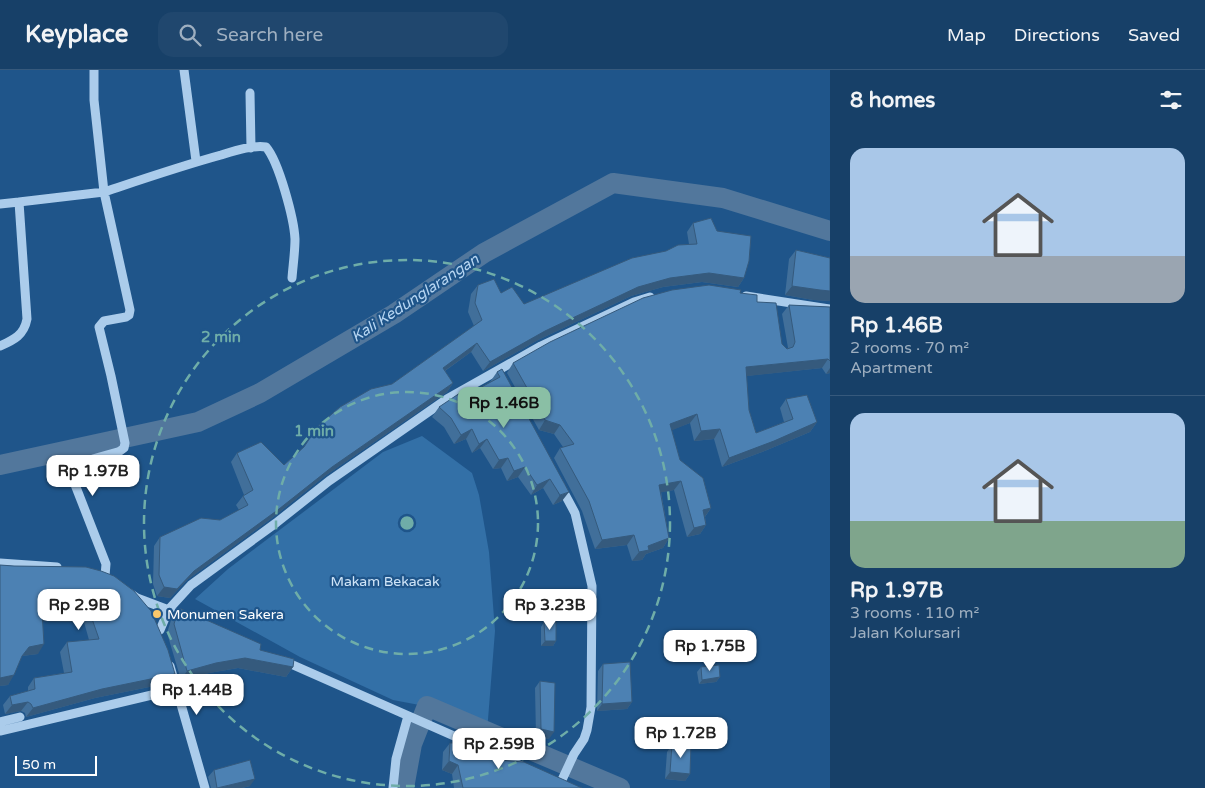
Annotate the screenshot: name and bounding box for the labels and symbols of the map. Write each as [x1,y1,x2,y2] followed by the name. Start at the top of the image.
[348,250,483,346] water label: Kali Kedunglarangan
[201,328,241,346] text: 2 min
[452,386,556,429] pin: Rp 1.46B
[294,422,334,440] text: 1 min
[41,454,145,497] pin: Rp 1.97B
[398,514,416,532] centre of rings
[330,573,440,590] park label: Makam Bekacak
[33,588,125,631] pin: Rp 2.9B
[498,588,602,631] pin: Rp 3.23B
[167,606,284,623] place label: Monumen Sakera
[151,608,163,620] marker: Monumen Sakera
[658,630,762,672] pin: Rp 1.75B
[145,674,249,716] pin: Rp 1.44B
[629,716,733,759] pin: Rp 1.72B
[447,728,551,770] pin: Rp 2.59B
[15,753,98,776] scale bar

